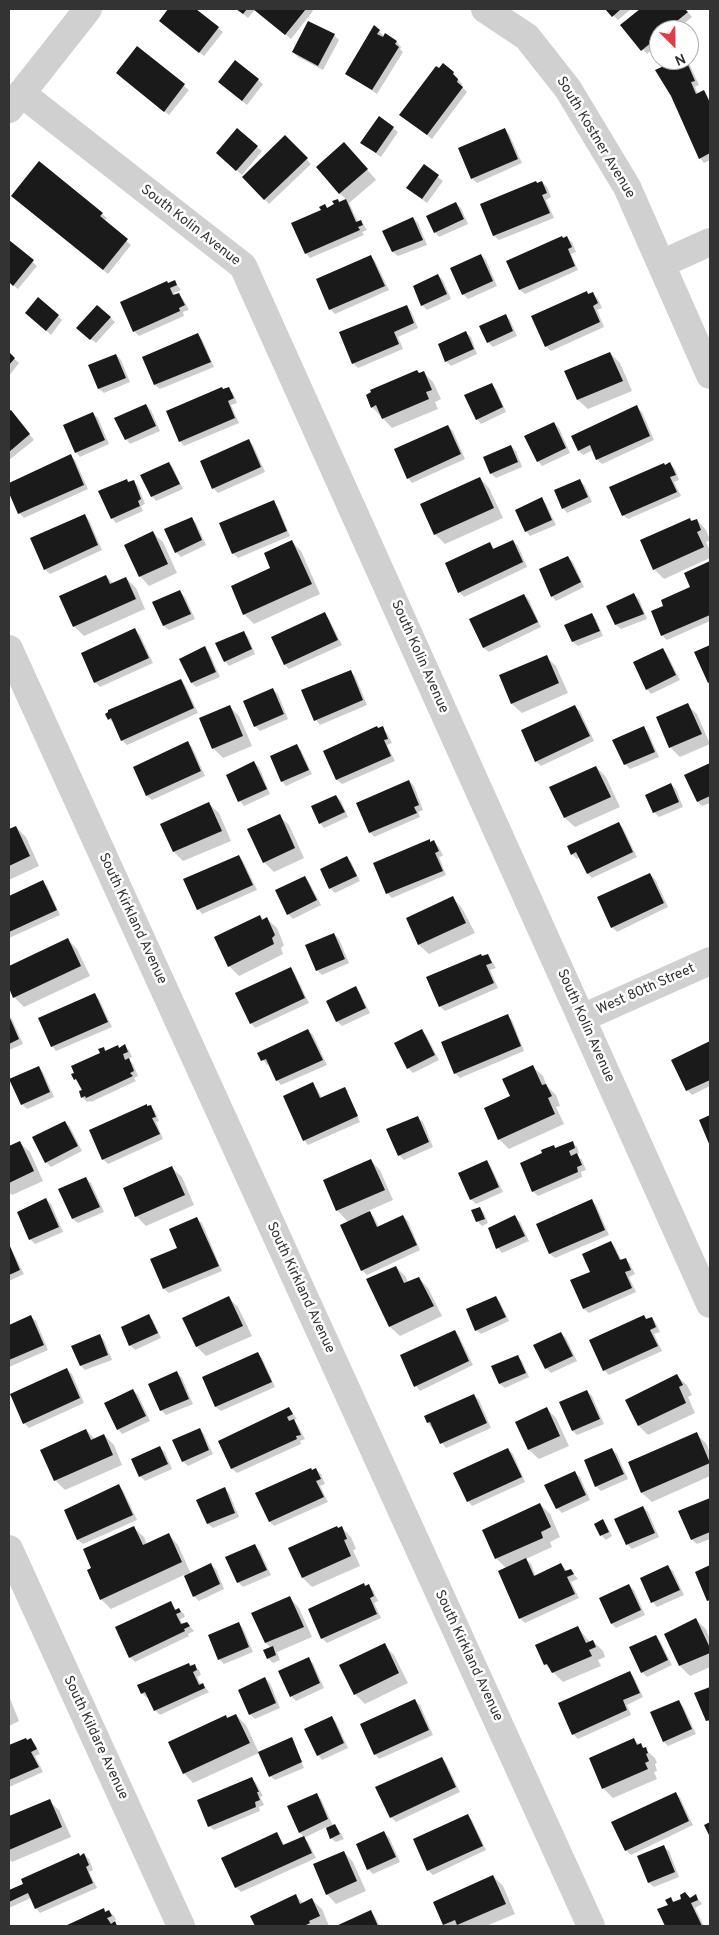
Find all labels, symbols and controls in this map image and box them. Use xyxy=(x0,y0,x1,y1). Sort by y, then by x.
north arrow xyxy=(649,20,699,70)
text: N xyxy=(672,49,688,68)
street label: South Kostner Avenue xyxy=(552,74,638,202)
street label: South Kolin Avenue xyxy=(137,182,243,270)
street label: South Kolin Avenue xyxy=(387,598,451,716)
street label: South Kirkland Avenue xyxy=(94,851,170,987)
street label: West 80th Street xyxy=(594,961,698,1019)
street label: South Kolin Avenue xyxy=(553,967,617,1085)
street label: South Kirkland Avenue xyxy=(262,1220,338,1356)
street label: South Kirkland Avenue xyxy=(430,1588,506,1724)
street label: South Kildare Avenue xyxy=(59,1673,131,1803)

